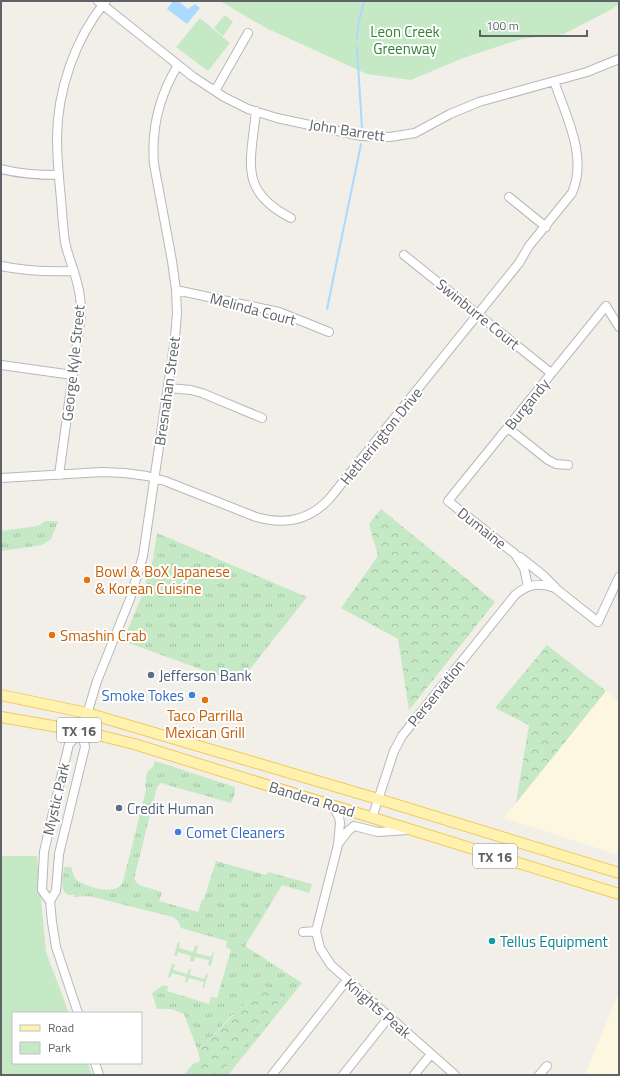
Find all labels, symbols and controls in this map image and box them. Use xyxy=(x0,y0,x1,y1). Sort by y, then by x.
scale bar xyxy=(480,12,587,38)
text: 100 m xyxy=(486,16,519,35)
park label: Leon Creek Greenway xyxy=(370,20,440,60)
street label: John Barrett xyxy=(307,113,387,147)
street label: Swinburre Court xyxy=(431,273,525,356)
street label: Melinda Court xyxy=(208,287,299,332)
street label: George Kyle Street xyxy=(55,303,91,422)
street label: Bresnahan Street xyxy=(148,334,186,447)
street label: Burgandy xyxy=(499,373,555,435)
street label: Hetherington Drive xyxy=(334,382,428,490)
street label: Dumaine xyxy=(453,502,511,554)
place label: Bowl & BoX Japanese & Korean Cuisine xyxy=(95,560,230,600)
marker: Bowl & BoX Japanese & Korean Cuisine xyxy=(82,575,92,585)
place label: Smashin Crab xyxy=(60,624,147,647)
marker: Smashin Crab xyxy=(47,630,57,640)
street label: Perservation xyxy=(402,654,470,732)
place label: Jefferson Bank xyxy=(159,664,252,687)
marker: Jefferson Bank xyxy=(146,670,156,680)
place label: Smoke Tokes xyxy=(102,684,184,707)
marker: Smoke Tokes xyxy=(187,690,197,700)
marker: Taco Parrilla Mexican Grill xyxy=(200,695,210,705)
place label: Taco Parrilla Mexican Grill xyxy=(165,704,245,744)
road number: TX 16 xyxy=(57,718,101,742)
street label: Mystic Park xyxy=(36,760,76,838)
street label: Bandera Road xyxy=(266,775,358,823)
place label: Credit Human xyxy=(127,797,214,820)
marker: Credit Human xyxy=(114,803,124,813)
place label: Comet Cleaners xyxy=(186,821,285,844)
marker: Comet Cleaners xyxy=(173,827,183,837)
road number: TX 16 xyxy=(473,844,517,868)
place label: Tellus Equipment xyxy=(500,930,609,953)
marker: Tellus Equipment xyxy=(487,936,497,946)
street label: Knights Peak xyxy=(339,972,417,1044)
legend xyxy=(12,1012,142,1064)
text: Road xyxy=(48,1018,74,1037)
text: Park xyxy=(48,1038,71,1057)

